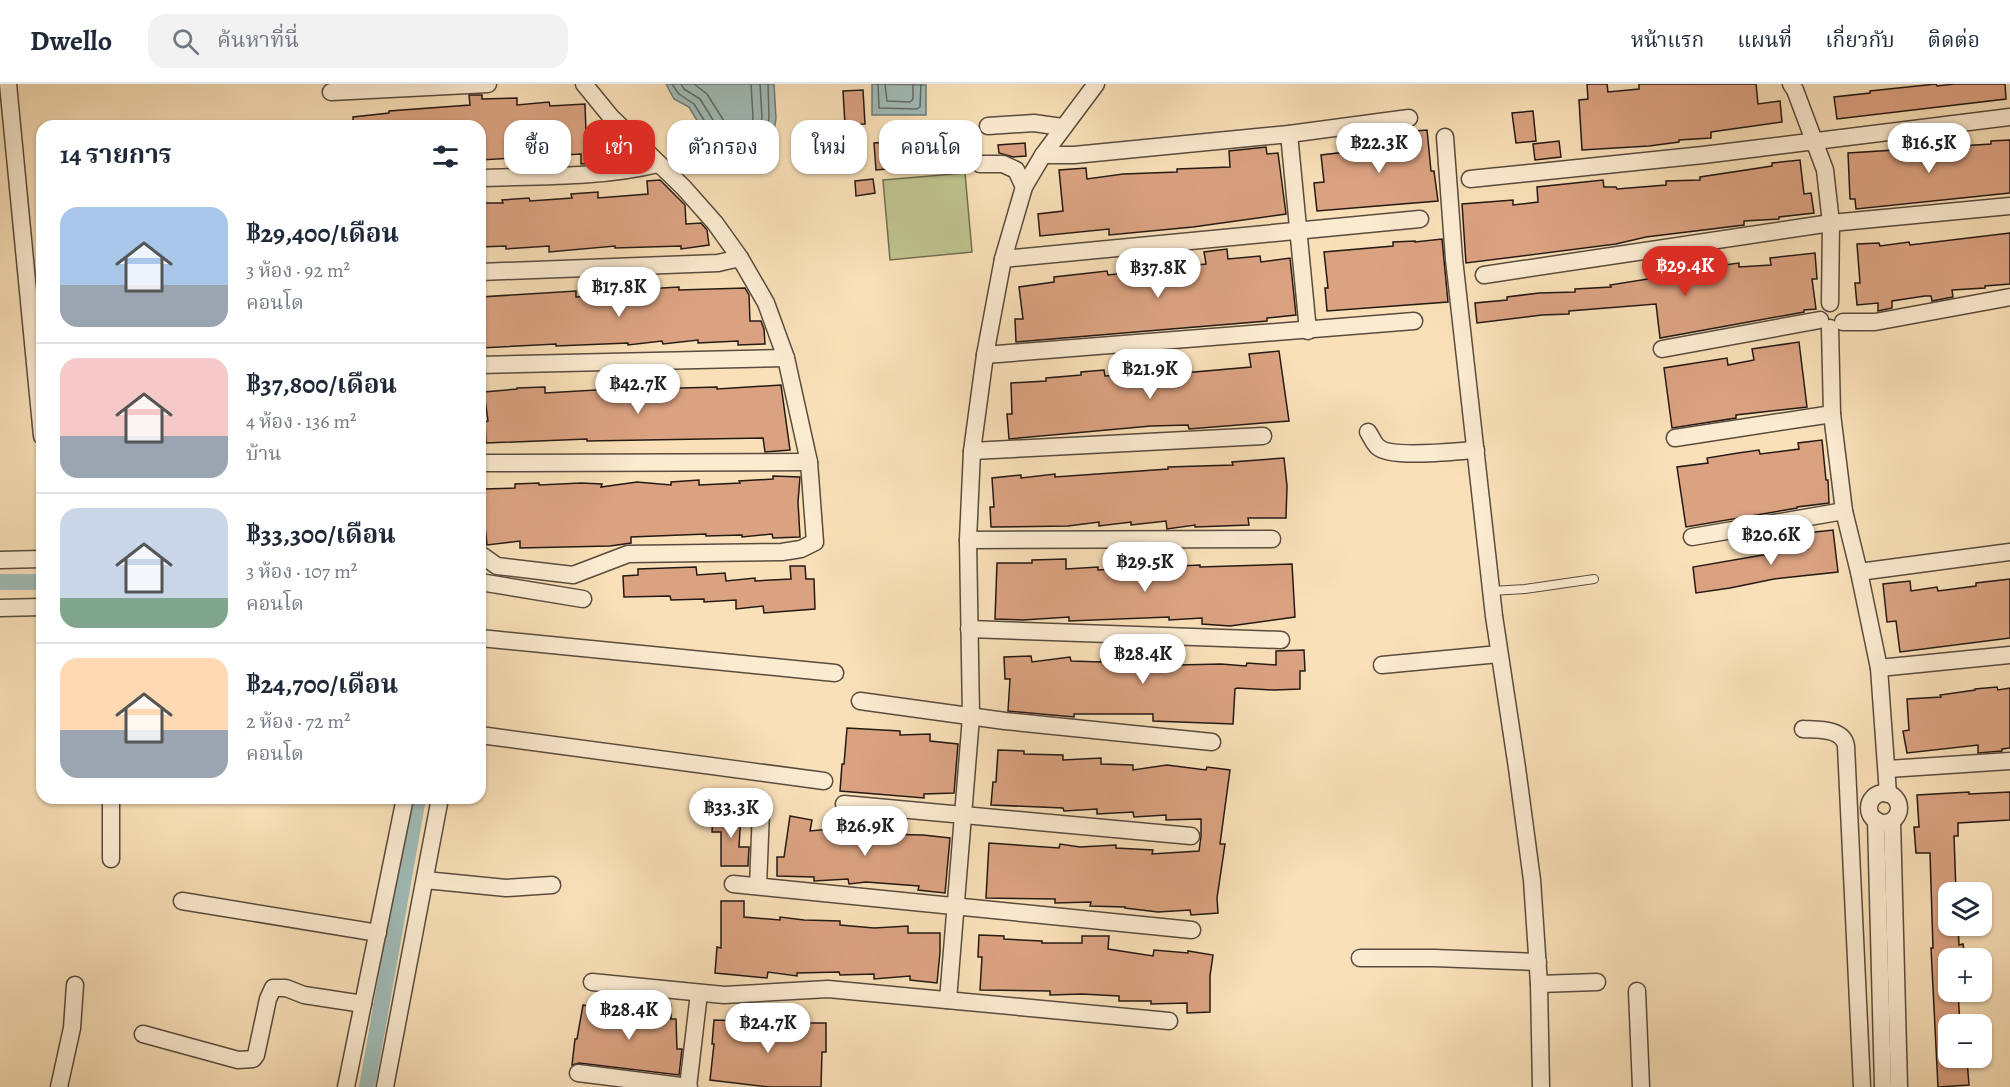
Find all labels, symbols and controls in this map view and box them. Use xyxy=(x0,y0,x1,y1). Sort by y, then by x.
search box xyxy=(148,14,568,68)
text: Dwello xyxy=(30,22,112,60)
icon: search xyxy=(169,25,202,58)
text: ค้นหาที่นี่ xyxy=(217,25,299,55)
text: หน้าแรก xyxy=(1631,26,1704,54)
text: แผนที่ xyxy=(1737,26,1792,54)
text: เกี่ยวกับ xyxy=(1825,26,1895,54)
text: ติดต่อ xyxy=(1928,26,1980,54)
chip: ซื้อ xyxy=(504,120,571,174)
chip: เช่า xyxy=(583,120,655,174)
chip: ตัวกรอง xyxy=(667,120,779,174)
chip: ใหม่ xyxy=(791,120,867,174)
chip: คอนโด xyxy=(879,120,982,174)
pin: ฿22.3K xyxy=(1330,123,1428,174)
pin: ฿16.5K xyxy=(1880,123,1978,174)
text: ฿22.3K xyxy=(1350,129,1408,156)
text: ฿16.5K xyxy=(1902,129,1956,156)
text: 14 รายการ xyxy=(60,137,172,172)
icon: filters xyxy=(429,140,462,173)
text: ฿29,400/เดือน xyxy=(246,216,399,251)
icon: home xyxy=(108,231,180,303)
pin: ฿29.4K xyxy=(1636,246,1734,297)
pin: ฿37.8K xyxy=(1109,248,1207,299)
text: ฿29.4K xyxy=(1656,252,1714,279)
text: ฿37.8K xyxy=(1130,254,1186,281)
text: 3 ห้อง · 92 m² xyxy=(246,257,350,284)
pin: ฿17.8K xyxy=(570,267,668,318)
text: ฿17.8K xyxy=(591,273,647,300)
text: คอนโด xyxy=(246,289,304,316)
pin: ฿21.9K xyxy=(1101,349,1199,400)
text: ฿21.9K xyxy=(1122,355,1178,382)
pin: ฿42.7K xyxy=(589,364,687,415)
text: ฿37,800/เดือน xyxy=(246,367,397,402)
text: ฿42.7K xyxy=(609,370,667,397)
icon: home xyxy=(108,382,180,454)
text: 4 ห้อง · 136 m² xyxy=(246,408,357,435)
text: บ้าน xyxy=(246,440,282,467)
pin: ฿20.6K xyxy=(1722,515,1820,566)
text: ฿33,300/เดือน xyxy=(246,517,396,552)
text: ฿20.6K xyxy=(1742,521,1800,548)
icon: home xyxy=(108,532,180,604)
pin: ฿29.5K xyxy=(1096,542,1194,593)
text: ฿29.5K xyxy=(1116,548,1174,575)
text: 3 ห้อง · 107 m² xyxy=(246,558,357,585)
text: คอนโด xyxy=(246,590,304,617)
pin: ฿28.4K xyxy=(1094,634,1192,685)
text: ฿28.4K xyxy=(1114,640,1172,667)
text: ฿24,700/เดือน xyxy=(246,667,398,702)
icon: home xyxy=(108,682,180,754)
text: 2 ห้อง · 72 m² xyxy=(246,708,351,735)
text: คอนโด xyxy=(246,740,304,767)
pin: ฿33.3K xyxy=(682,788,780,839)
text: ฿33.3K xyxy=(703,794,759,821)
pin: ฿26.9K xyxy=(816,806,914,857)
text: ฿26.9K xyxy=(836,812,894,839)
map controls xyxy=(1938,882,1992,1068)
button: layers xyxy=(1938,882,1992,936)
button: + xyxy=(1938,948,1992,1002)
pin: ฿28.4K xyxy=(580,990,678,1041)
text: ฿28.4K xyxy=(600,996,658,1023)
pin: ฿24.7K xyxy=(719,1003,817,1054)
text: ฿24.7K xyxy=(739,1009,797,1036)
button: − xyxy=(1938,1014,1992,1068)

